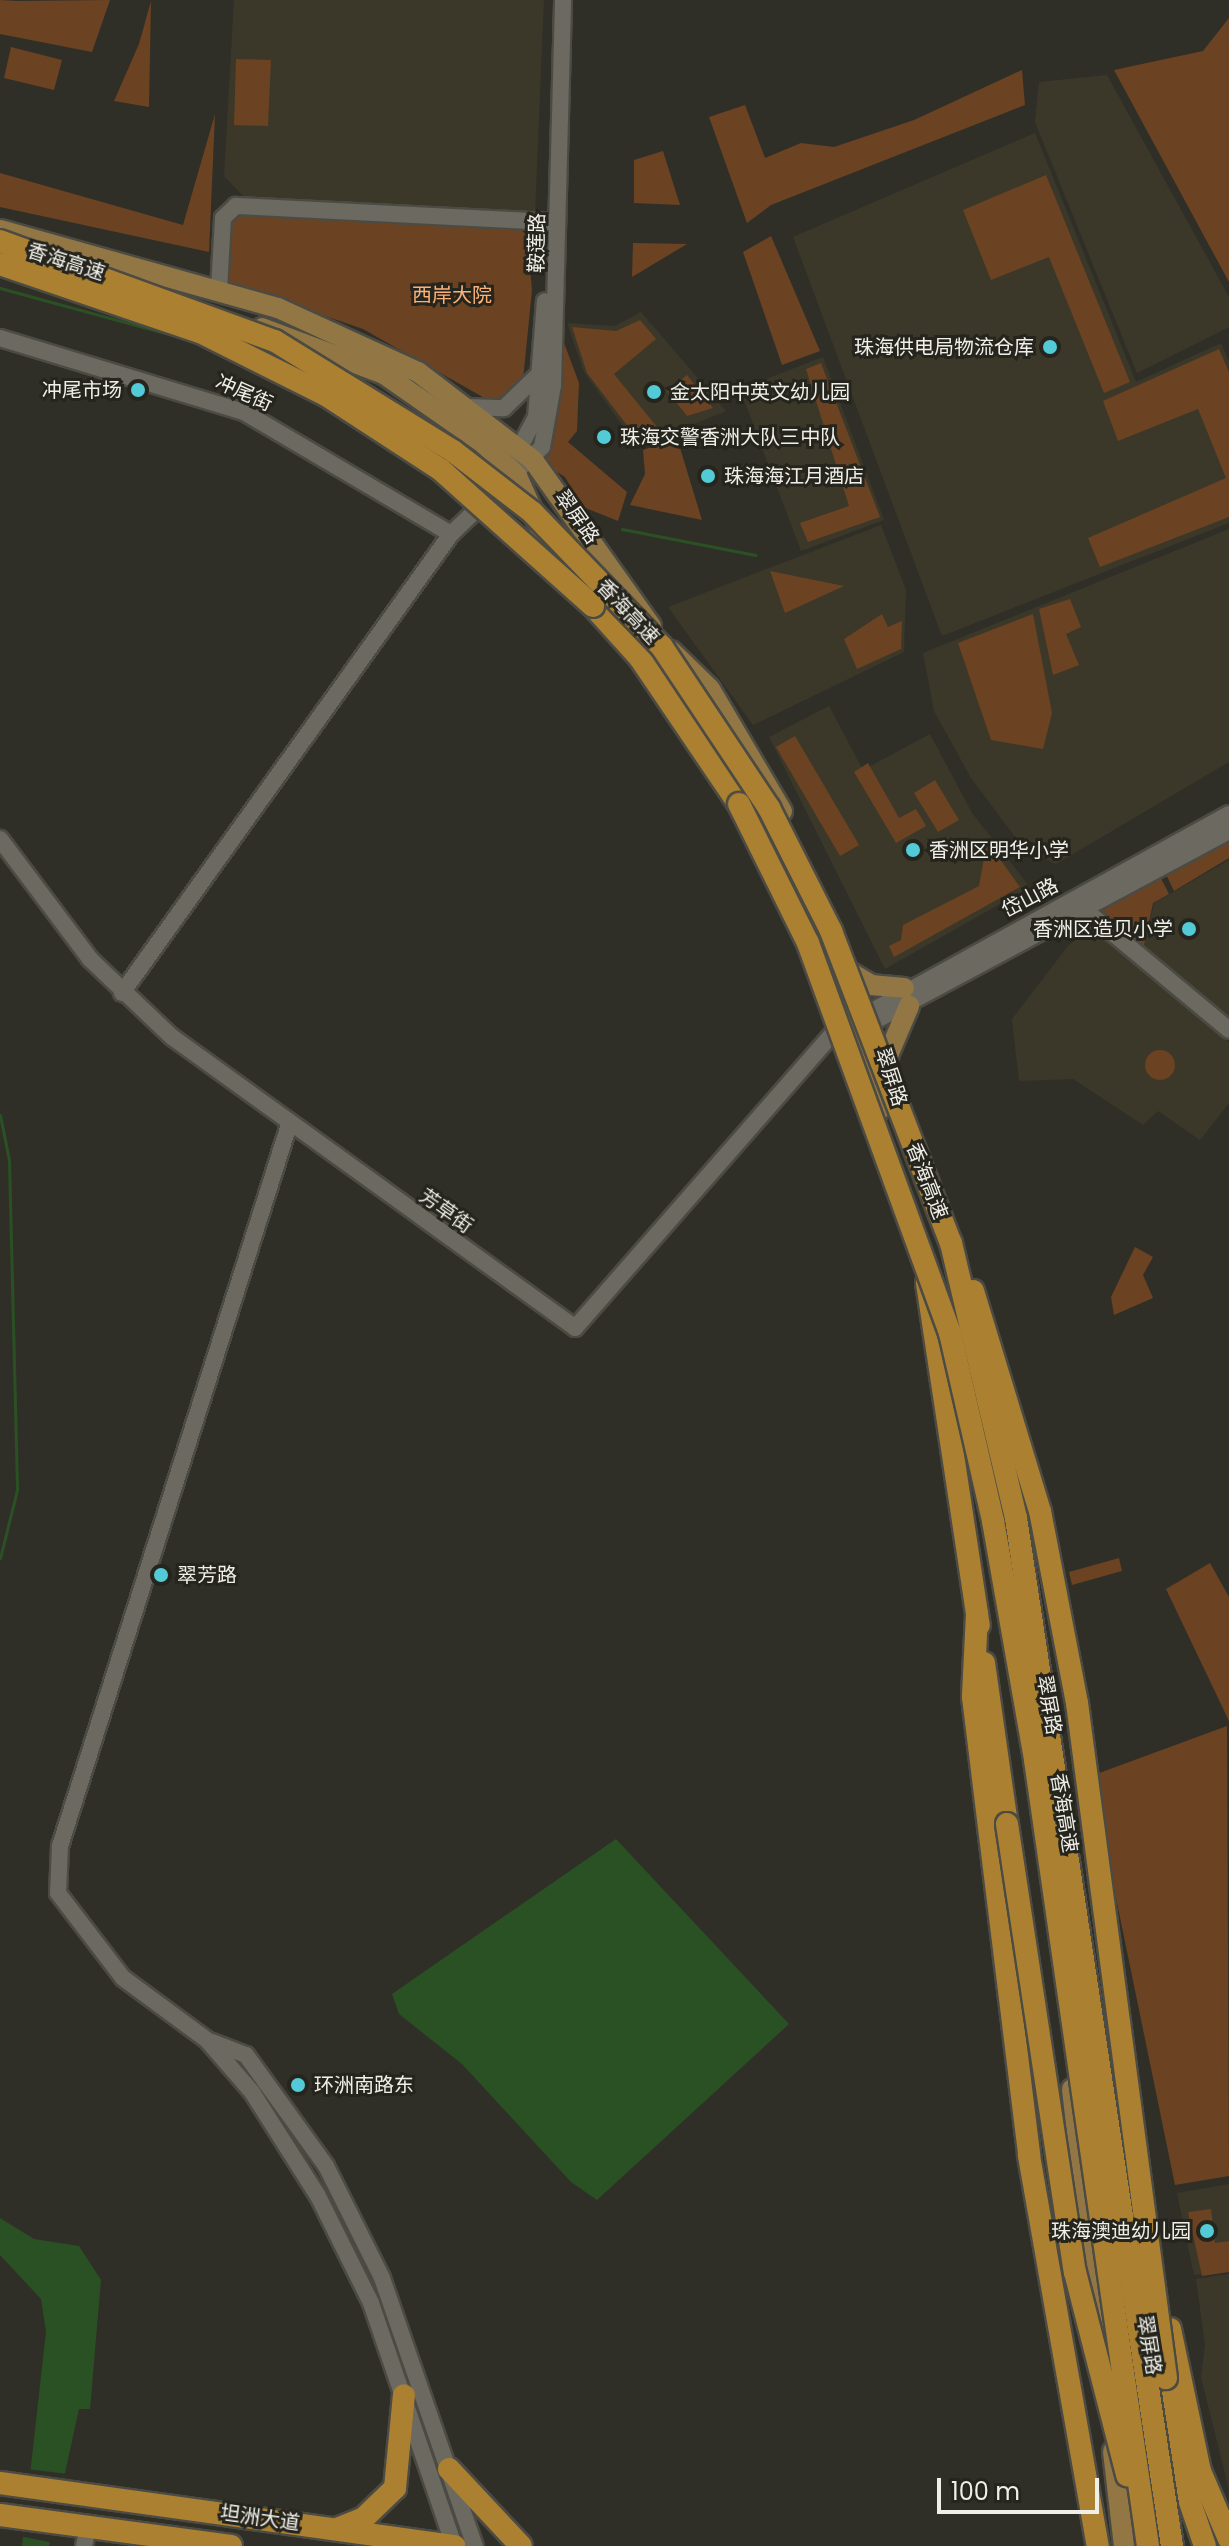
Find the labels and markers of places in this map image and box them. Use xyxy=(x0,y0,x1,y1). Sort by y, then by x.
place label: 珠海供电局物流仓库 xyxy=(854,335,1034,359)
marker: 珠海供电局物流仓库 xyxy=(1041,338,1059,356)
place label: 冲尾市场 xyxy=(42,378,122,402)
place label: 金太阳中英文幼儿园 xyxy=(670,380,850,404)
marker: 冲尾市场 xyxy=(129,381,147,399)
marker: 金太阳中英文幼儿园 xyxy=(645,383,663,401)
place label: 珠海交警香洲大队三中队 xyxy=(620,425,840,449)
marker: 珠海交警香洲大队三中队 xyxy=(595,428,613,446)
place label: 珠海海江月酒店 xyxy=(724,464,864,488)
marker: 珠海海江月酒店 xyxy=(699,467,717,485)
place label: 香洲区明华小学 xyxy=(929,838,1069,862)
marker: 香洲区明华小学 xyxy=(904,841,922,859)
place label: 香洲区造贝小学 xyxy=(1033,917,1173,941)
marker: 香洲区造贝小学 xyxy=(1180,920,1198,938)
place label: 翠芳路 xyxy=(177,1563,237,1587)
marker: 翠芳路 xyxy=(152,1566,170,1584)
place label: 环洲南路东 xyxy=(314,2073,414,2097)
marker: 环洲南路东 xyxy=(289,2076,307,2094)
place label: 珠海澳迪幼儿园 xyxy=(1051,2219,1191,2243)
marker: 珠海澳迪幼儿园 xyxy=(1198,2222,1216,2240)

